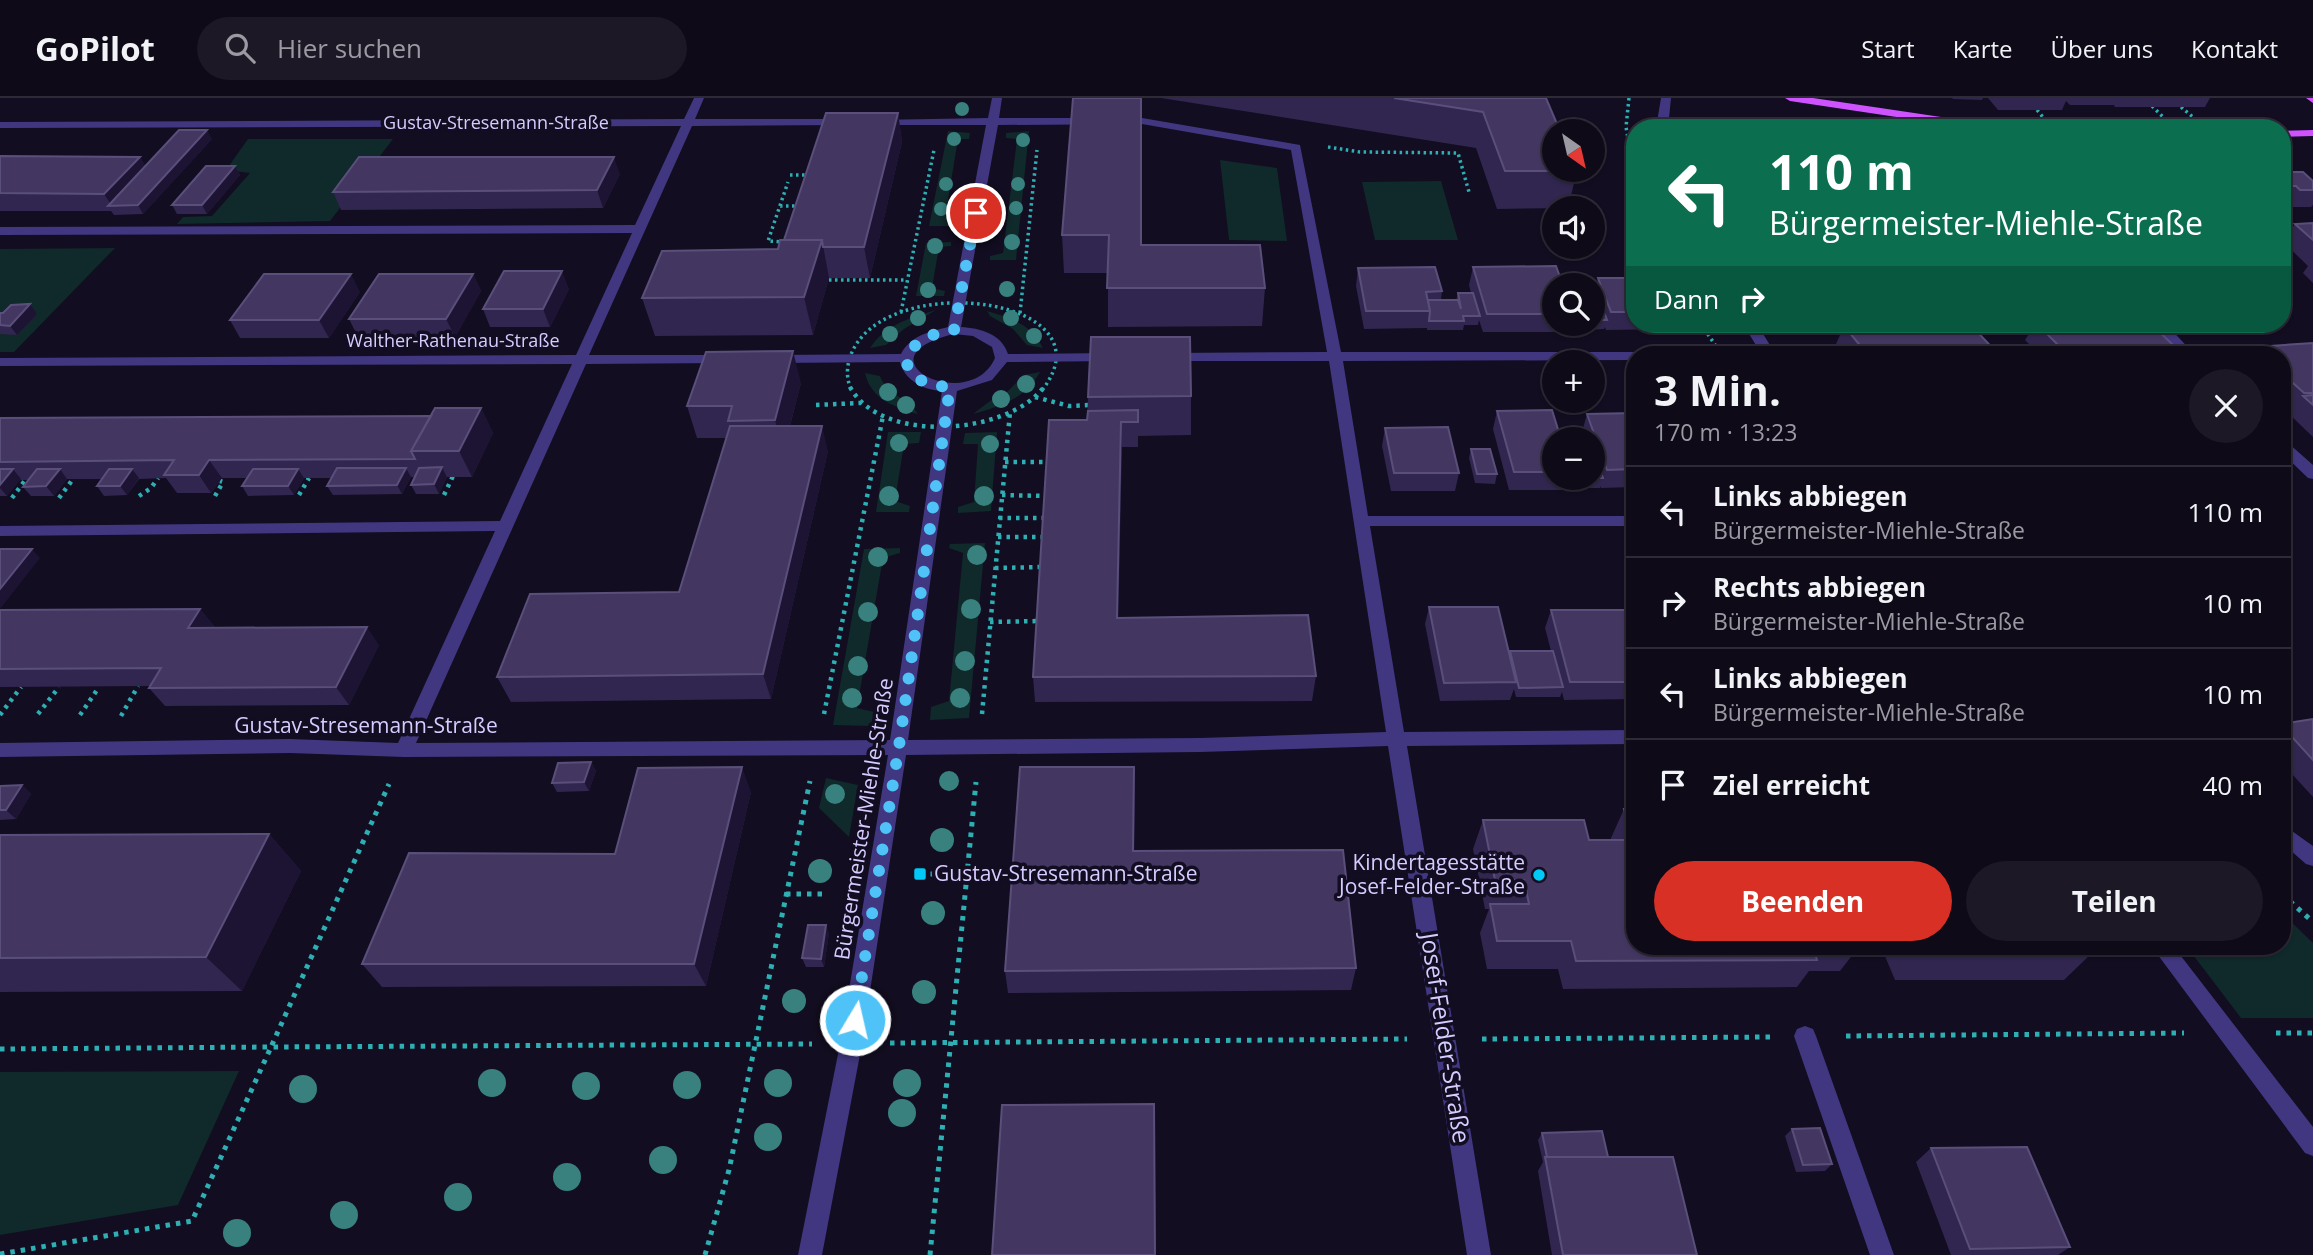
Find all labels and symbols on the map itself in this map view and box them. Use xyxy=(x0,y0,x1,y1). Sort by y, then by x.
street label: Gustav-Stresemann-Straße xyxy=(383,110,609,134)
north arrow xyxy=(1542,119,1605,182)
pin xyxy=(946,183,1006,243)
street label: Walther-Rathenau-Straße xyxy=(346,328,560,352)
street label: Bürgermeister-Miehle-Straße xyxy=(827,676,899,962)
street label: Gustav-Stresemann-Straße xyxy=(234,711,498,739)
place label: Kindertagesstätte Josef-Felder-Straße xyxy=(1337,848,1525,900)
place label: Gustav-Stresemann-Straße xyxy=(934,859,1197,887)
marker: Gustav-Stresemann-Straße xyxy=(912,866,928,882)
marker: Kindertagesstätte Josef-Felder-Straße xyxy=(1531,867,1547,883)
street label: Josef-Felder-Straße xyxy=(1413,928,1479,1145)
position arrow xyxy=(818,983,892,1057)

